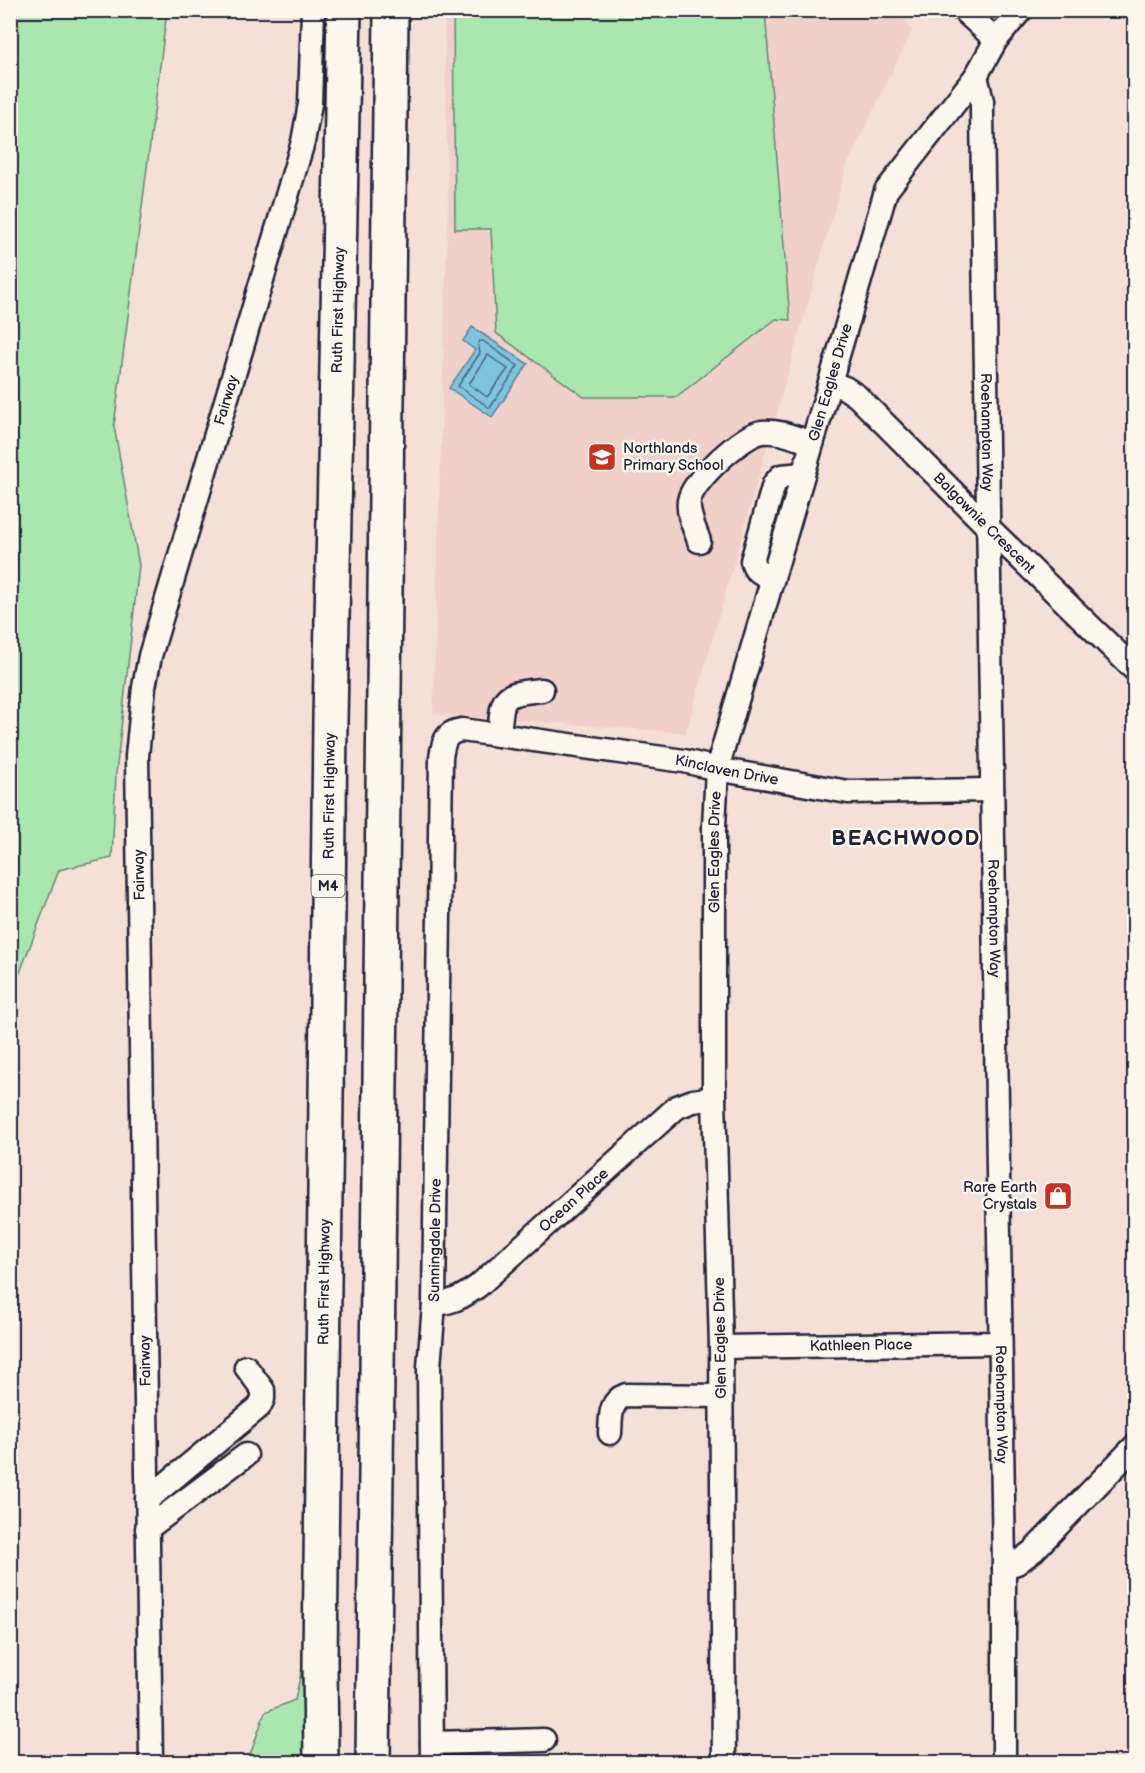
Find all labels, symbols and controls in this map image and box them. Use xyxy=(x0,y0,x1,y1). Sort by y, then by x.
street label: Ruth First Highway xyxy=(328,246,349,374)
street label: Glen Eagles Drive xyxy=(804,321,857,444)
street label: Fairway xyxy=(210,373,243,428)
street label: Roehampton Way xyxy=(976,373,997,492)
place label: Northlands Primary School xyxy=(623,439,724,475)
school or university icon: Northlands Primary School xyxy=(586,441,618,473)
street label: Balgownie Crescent xyxy=(929,469,1039,578)
street label: Ruth First Highway xyxy=(320,732,340,859)
street label: Kinclaven Drive xyxy=(674,751,780,790)
street label: Glen Eagles Drive xyxy=(705,791,726,913)
district label: BEACHWOOD xyxy=(831,826,981,851)
street label: Fairway xyxy=(130,849,149,901)
street label: Roehampton Way xyxy=(983,859,1004,978)
road number: M4 xyxy=(312,875,344,897)
street label: Ocean Place xyxy=(535,1164,613,1237)
street label: Sunningdale Drive xyxy=(425,1178,446,1302)
place label: Rare Earth Crystals xyxy=(963,1178,1038,1214)
shop icon: Rare Earth Crystals xyxy=(1042,1180,1074,1212)
street label: Ruth First Highway xyxy=(314,1218,335,1345)
street label: Glen Eagles Drive xyxy=(710,1277,731,1399)
street label: Fairway xyxy=(136,1335,155,1387)
street label: Kathleen Place xyxy=(810,1335,913,1356)
street label: Roehampton Way xyxy=(991,1345,1011,1464)

